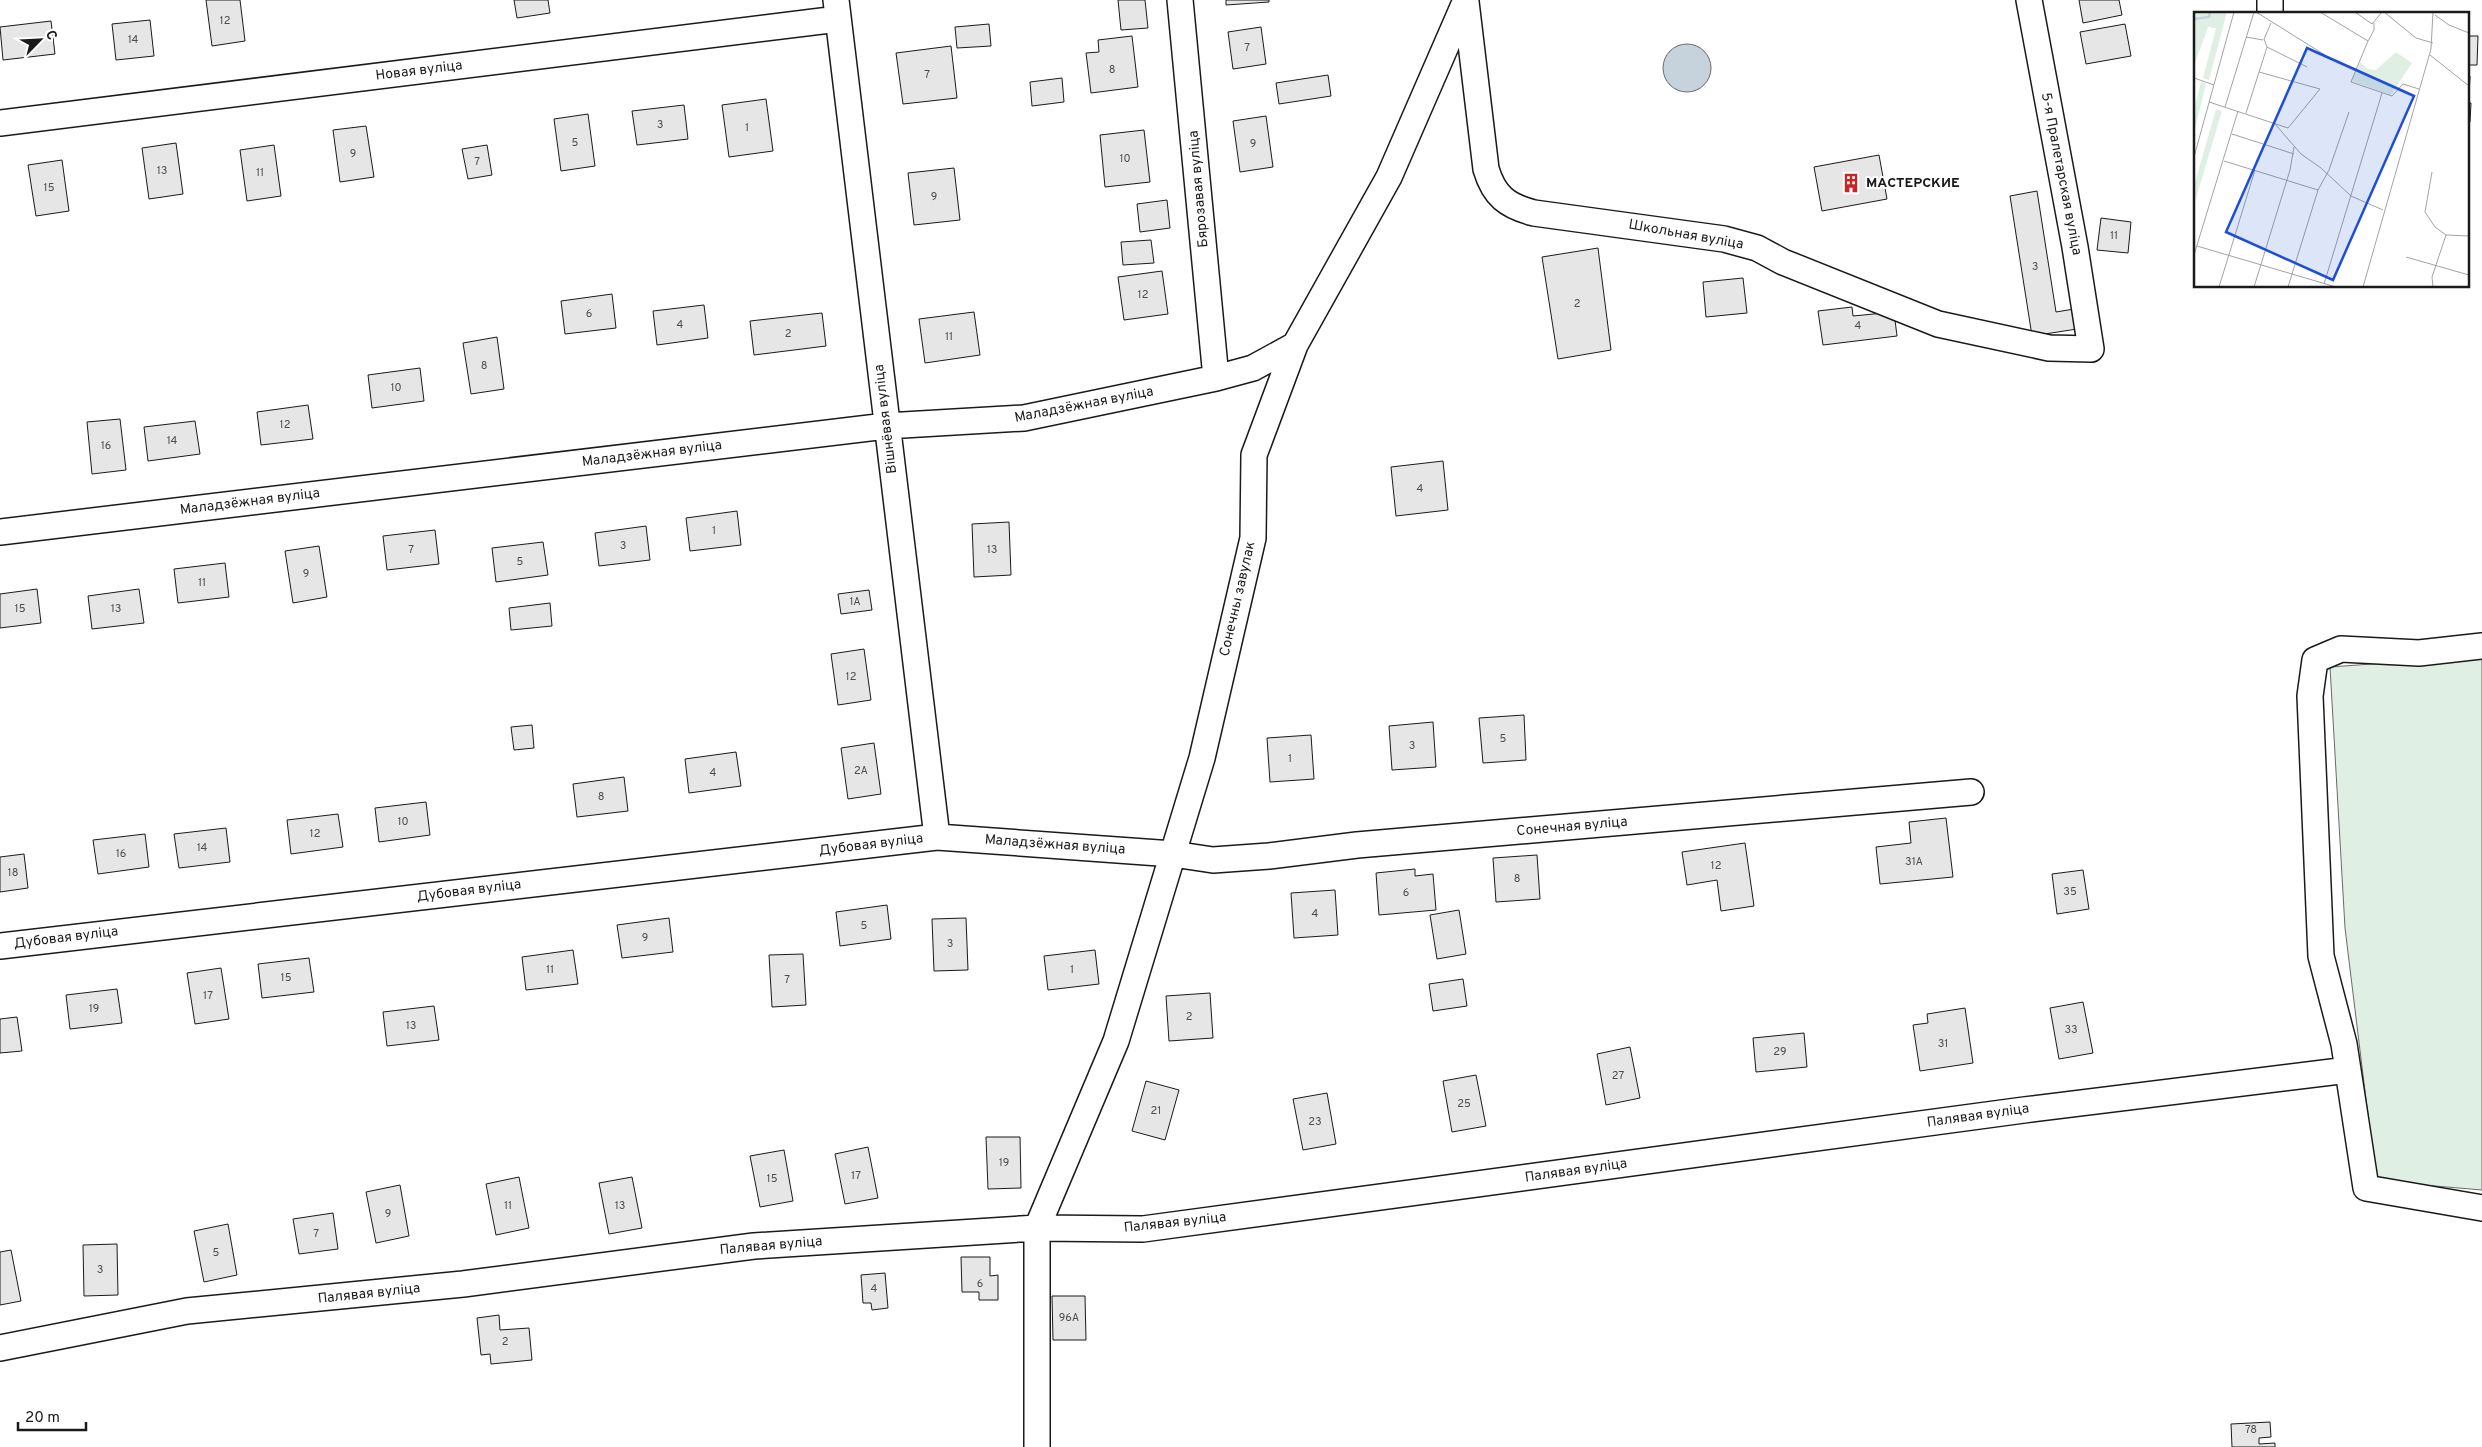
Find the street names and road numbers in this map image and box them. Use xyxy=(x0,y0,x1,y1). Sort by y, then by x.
street label: Новая вуліца xyxy=(375,57,463,85)
street label: 5-я Пралетарская вуліца xyxy=(2037,91,2085,257)
street label: Бярозавая вуліца xyxy=(1185,130,1213,248)
street label: Школьная вуліца xyxy=(1627,217,1745,253)
street label: Вішнёвая вуліца xyxy=(871,363,901,475)
street label: Маладзёжная вуліца xyxy=(1013,383,1155,427)
street label: Маладзёжная вуліца xyxy=(581,437,723,471)
street label: Маладзёжная вуліца xyxy=(179,485,321,519)
street label: Сонечны завулак xyxy=(1216,540,1260,658)
street label: Сонечная вуліца xyxy=(1516,814,1628,840)
street label: Дубовая вуліца xyxy=(818,830,924,860)
street label: Маладзёжная вуліца xyxy=(984,832,1126,858)
street label: Дубовая вуліца xyxy=(416,876,522,906)
street label: Дубовая вуліца xyxy=(13,923,119,953)
street label: Палявая вуліца xyxy=(1926,1100,2030,1132)
street label: Палявая вуліца xyxy=(1524,1155,1628,1187)
street label: Палявая вуліца xyxy=(1123,1209,1227,1237)
street label: Палявая вуліца xyxy=(719,1233,823,1259)
street label: Палявая вуліца xyxy=(317,1280,421,1308)

